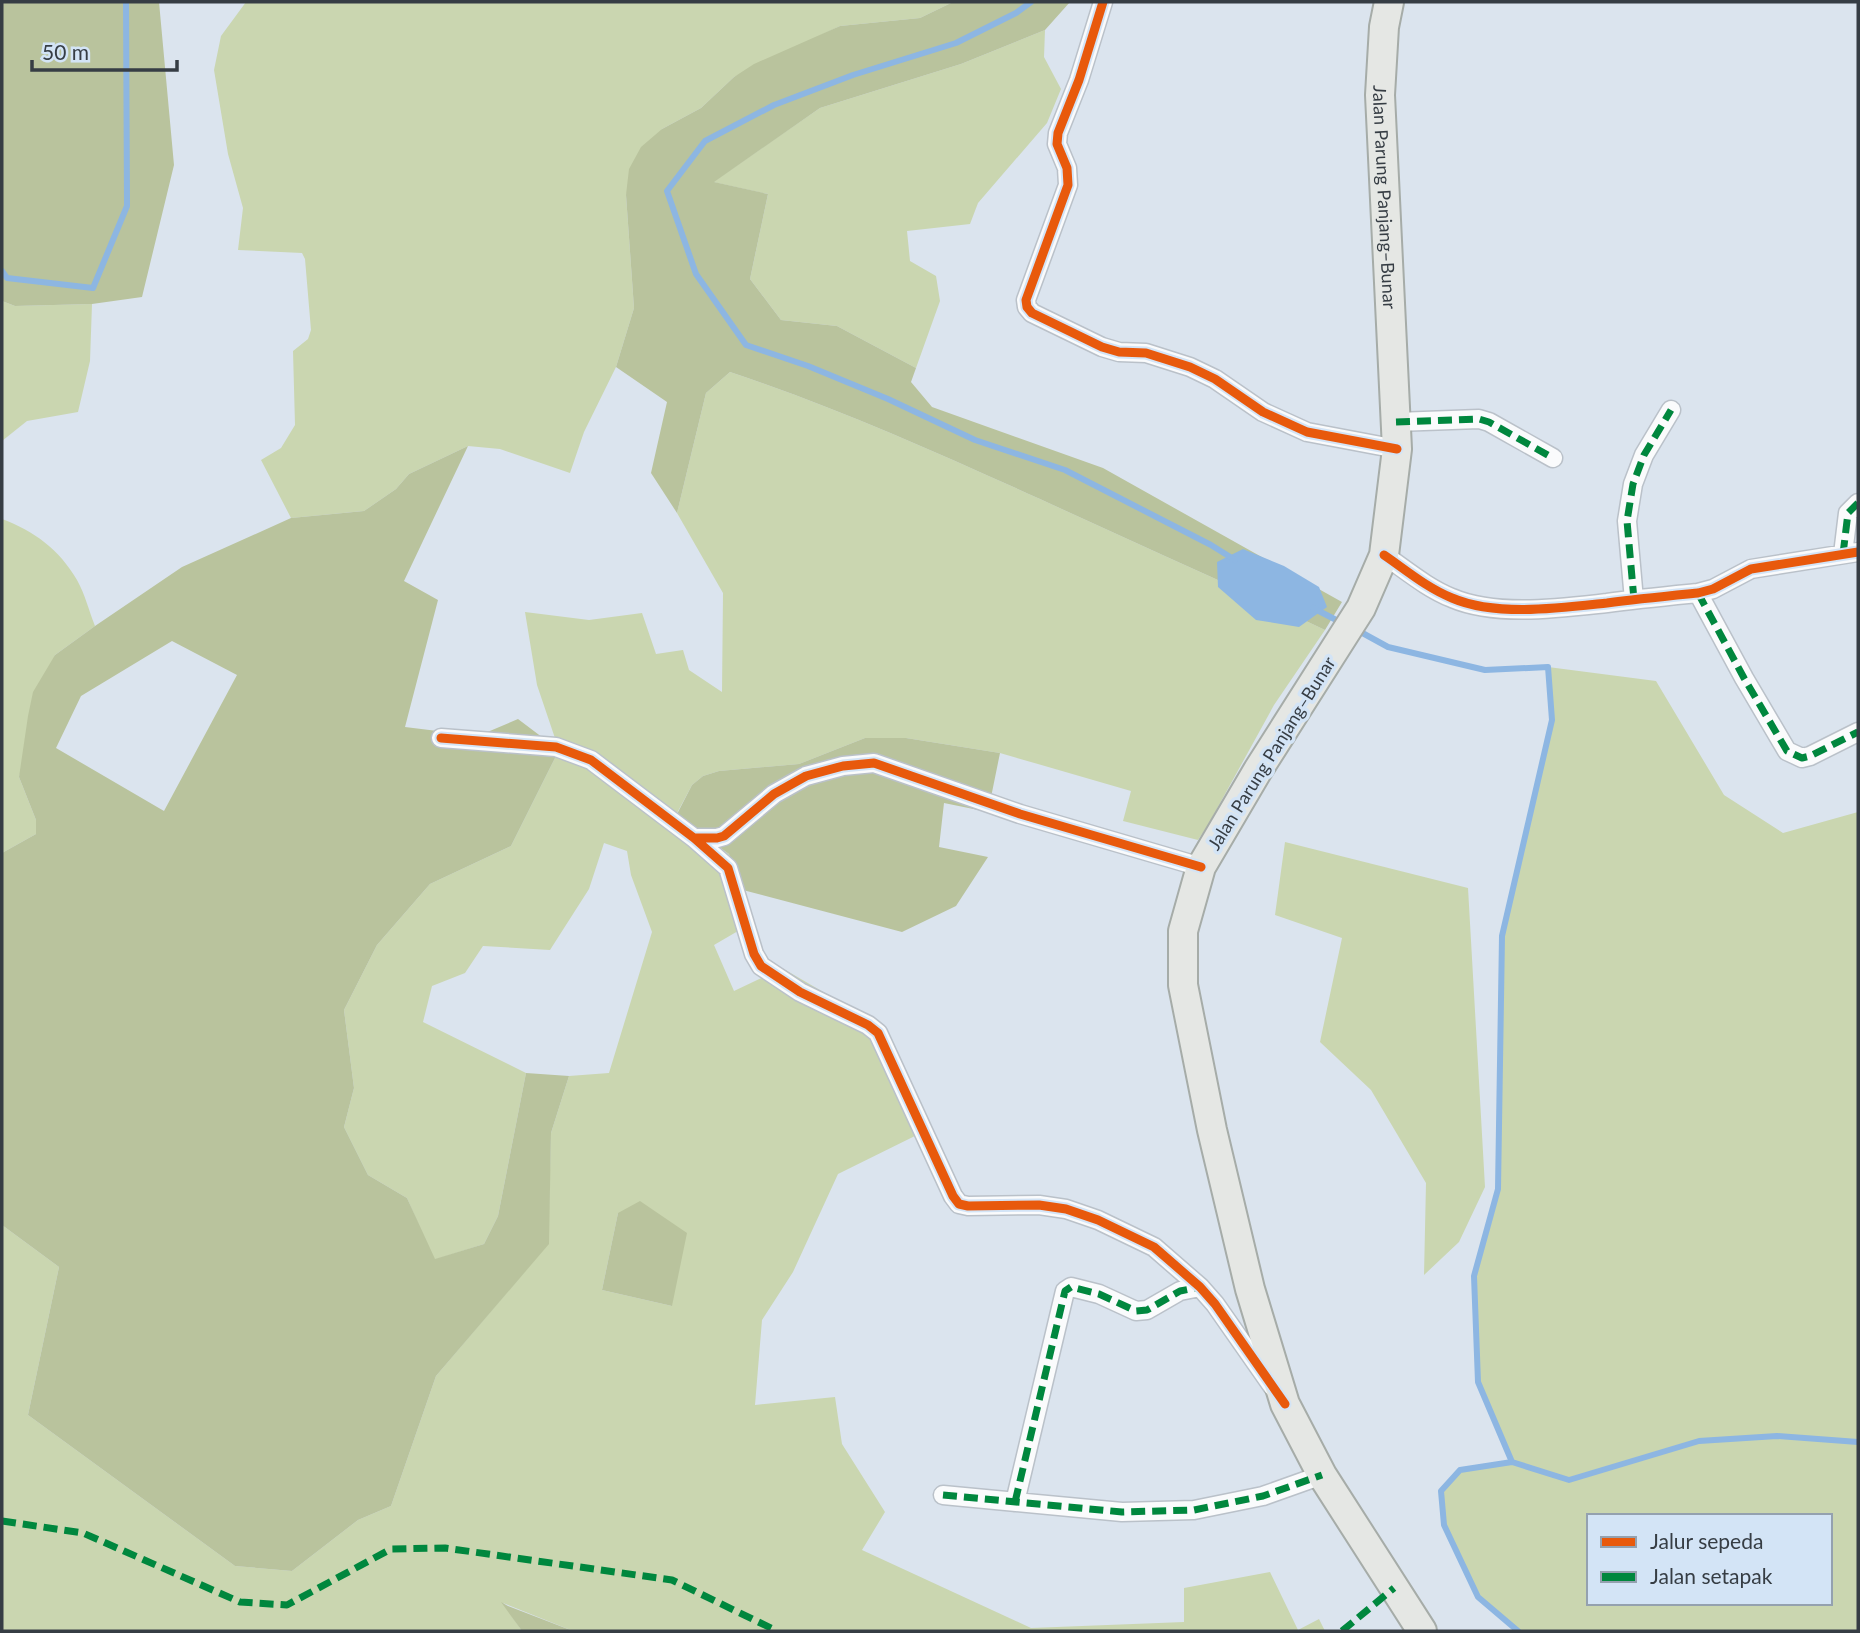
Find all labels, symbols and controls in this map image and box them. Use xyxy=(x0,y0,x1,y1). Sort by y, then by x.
scale bar xyxy=(32,28,177,72)
text: 50 m xyxy=(42,39,89,64)
street label: Jalan Parung Panjang–Bunar xyxy=(1369,85,1401,310)
street label: Jalan Parung Panjang–Bunar xyxy=(1202,652,1340,854)
legend xyxy=(1587,1514,1832,1605)
text: Jalur sepeda xyxy=(1650,1528,1763,1553)
text: Jalan setapak xyxy=(1650,1563,1773,1588)

